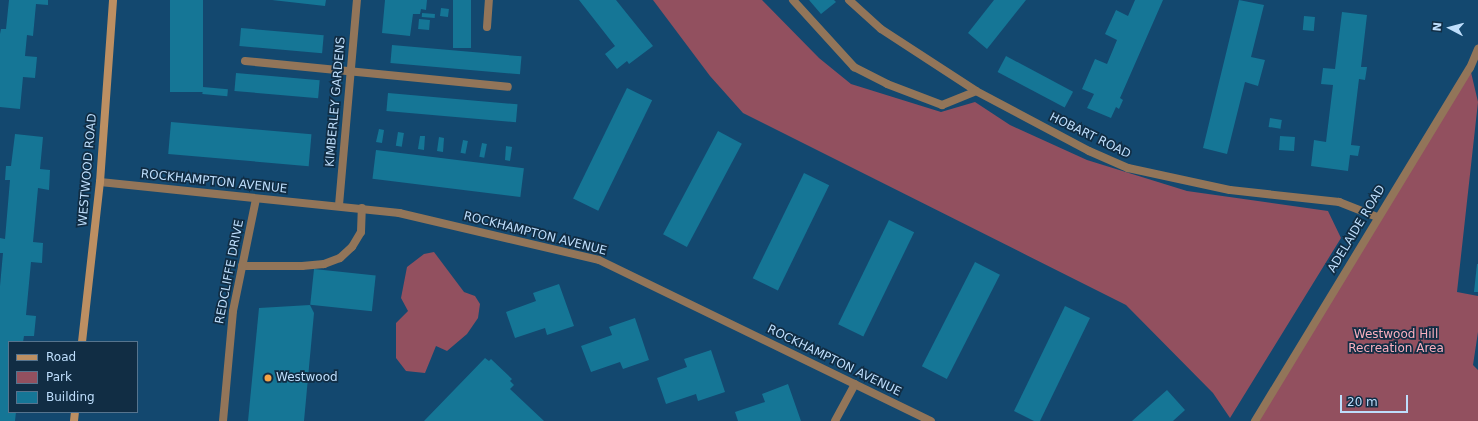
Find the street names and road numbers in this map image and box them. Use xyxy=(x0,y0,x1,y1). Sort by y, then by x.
street label: KIMBERLEY GARDENS xyxy=(323,36,349,168)
street label: HOBART ROAD xyxy=(1047,110,1133,162)
street label: WESTWOOD ROAD xyxy=(76,113,100,227)
street label: ROCKHAMPTON AVENUE xyxy=(140,167,288,197)
street label: ADELAIDE ROAD xyxy=(1325,183,1389,275)
street label: ROCKHAMPTON AVENUE xyxy=(462,209,608,259)
street label: REDCLIFFE DRIVE xyxy=(213,219,247,325)
street label: ROCKHAMPTON AVENUE xyxy=(765,322,903,400)

